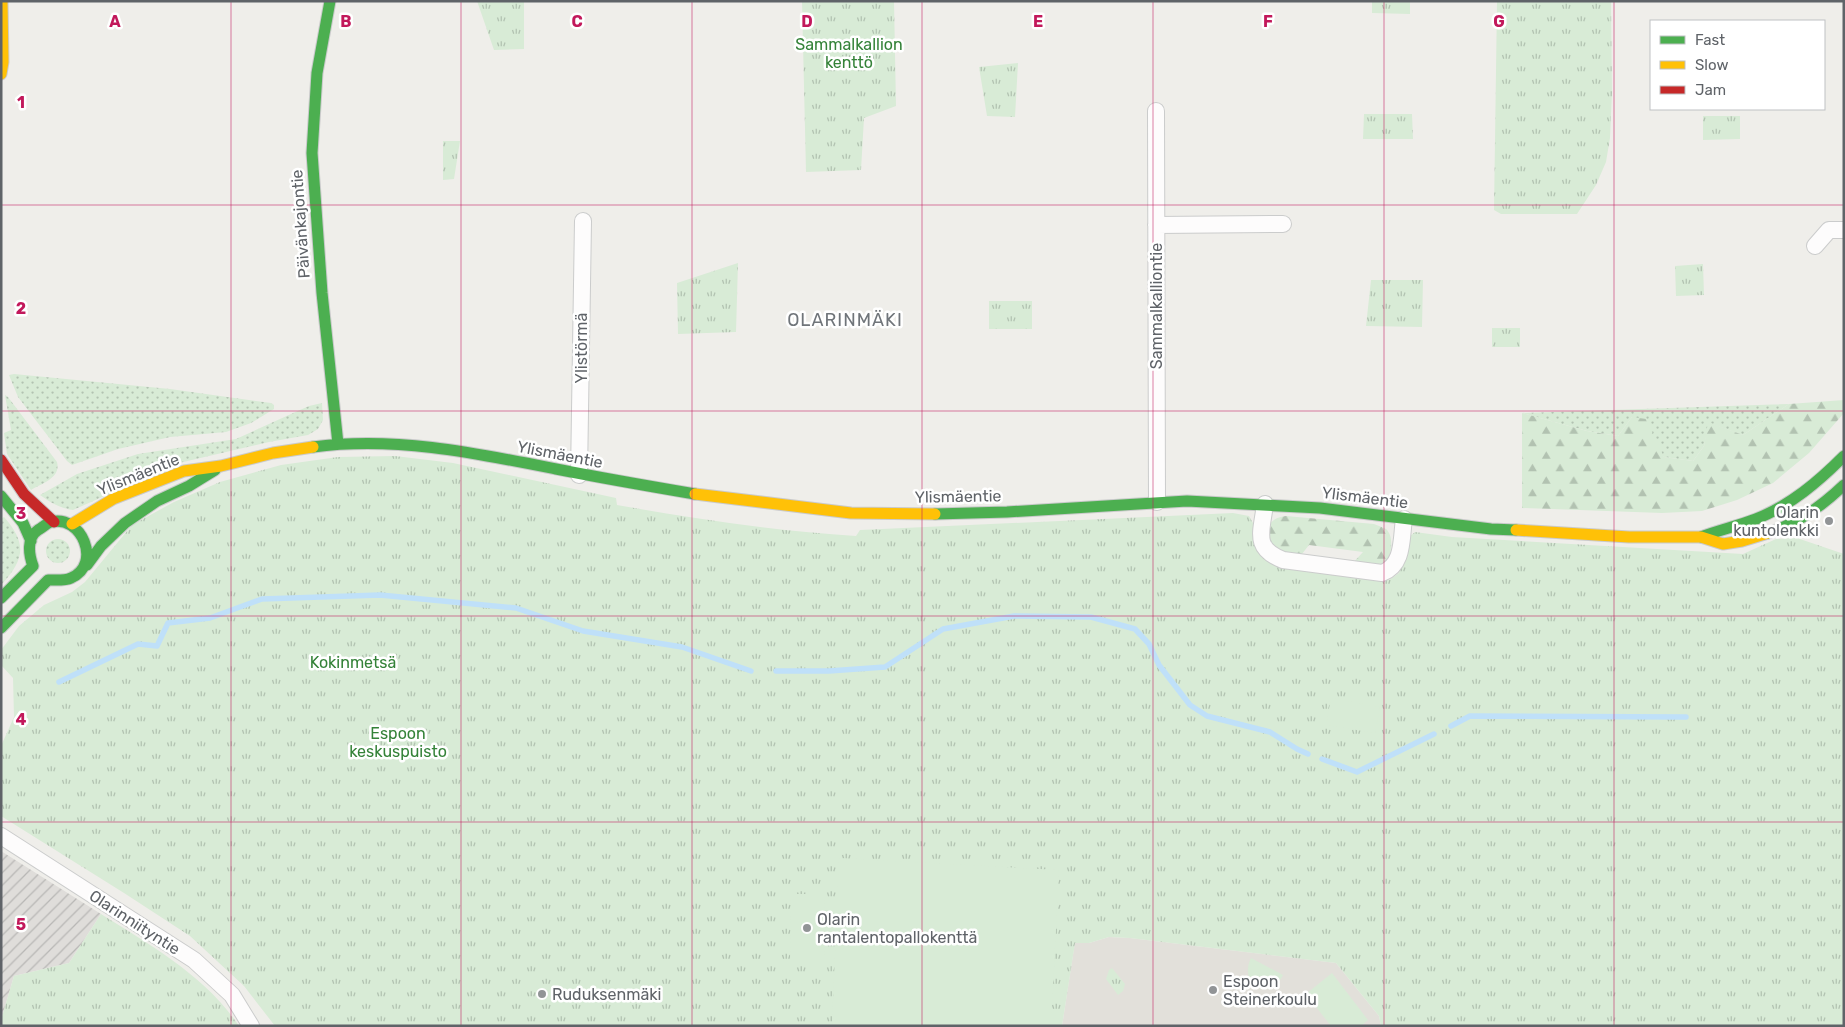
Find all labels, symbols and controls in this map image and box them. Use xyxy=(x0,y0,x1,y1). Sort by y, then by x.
text: A xyxy=(109,12,121,31)
text: B xyxy=(340,12,352,31)
text: C xyxy=(571,12,583,31)
text: D xyxy=(801,12,813,31)
text: E xyxy=(1033,12,1043,31)
text: F xyxy=(1263,12,1273,31)
text: G xyxy=(1493,12,1505,31)
legend xyxy=(1650,20,1825,110)
text: Fast xyxy=(1695,31,1725,49)
park label: Sammalkallion kenttö xyxy=(795,35,903,72)
text: Slow xyxy=(1695,56,1728,74)
text: Jam xyxy=(1695,81,1726,99)
text: 1 xyxy=(17,93,25,112)
street label: Päivänkajontie xyxy=(287,169,314,279)
street label: Sammalkalliontie xyxy=(1147,243,1166,369)
text: 2 xyxy=(16,299,26,318)
district label: OLARINMÄKI xyxy=(787,309,903,331)
street label: Ylistörmä xyxy=(572,313,591,383)
street label: Ylismäentie xyxy=(515,437,604,472)
street label: Ylismäentie xyxy=(94,449,182,500)
street label: Ylismäentie xyxy=(1321,483,1409,512)
street label: Ylismäentie xyxy=(914,486,1002,507)
place label: Olarin kuntolenkki xyxy=(1733,503,1819,540)
text: 3 xyxy=(16,504,26,523)
marker: Olarin kuntolenkki xyxy=(1823,515,1835,527)
park label: Kokinmetsä xyxy=(310,653,396,672)
text: 4 xyxy=(16,710,27,729)
park label: Espoon keskuspuisto xyxy=(349,724,447,761)
street label: Olarinniityntie xyxy=(86,886,184,959)
place label: Olarin rantalentopallokenttä xyxy=(817,910,977,947)
text: 5 xyxy=(16,915,26,934)
marker: Olarin rantalentopallokenttä xyxy=(801,922,813,934)
place label: Espoon Steinerkoulu xyxy=(1223,972,1317,1009)
marker: Espoon Steinerkoulu xyxy=(1207,984,1219,996)
place label: Ruduksenmäki xyxy=(552,985,661,1004)
marker: Ruduksenmäki xyxy=(536,988,548,1000)

